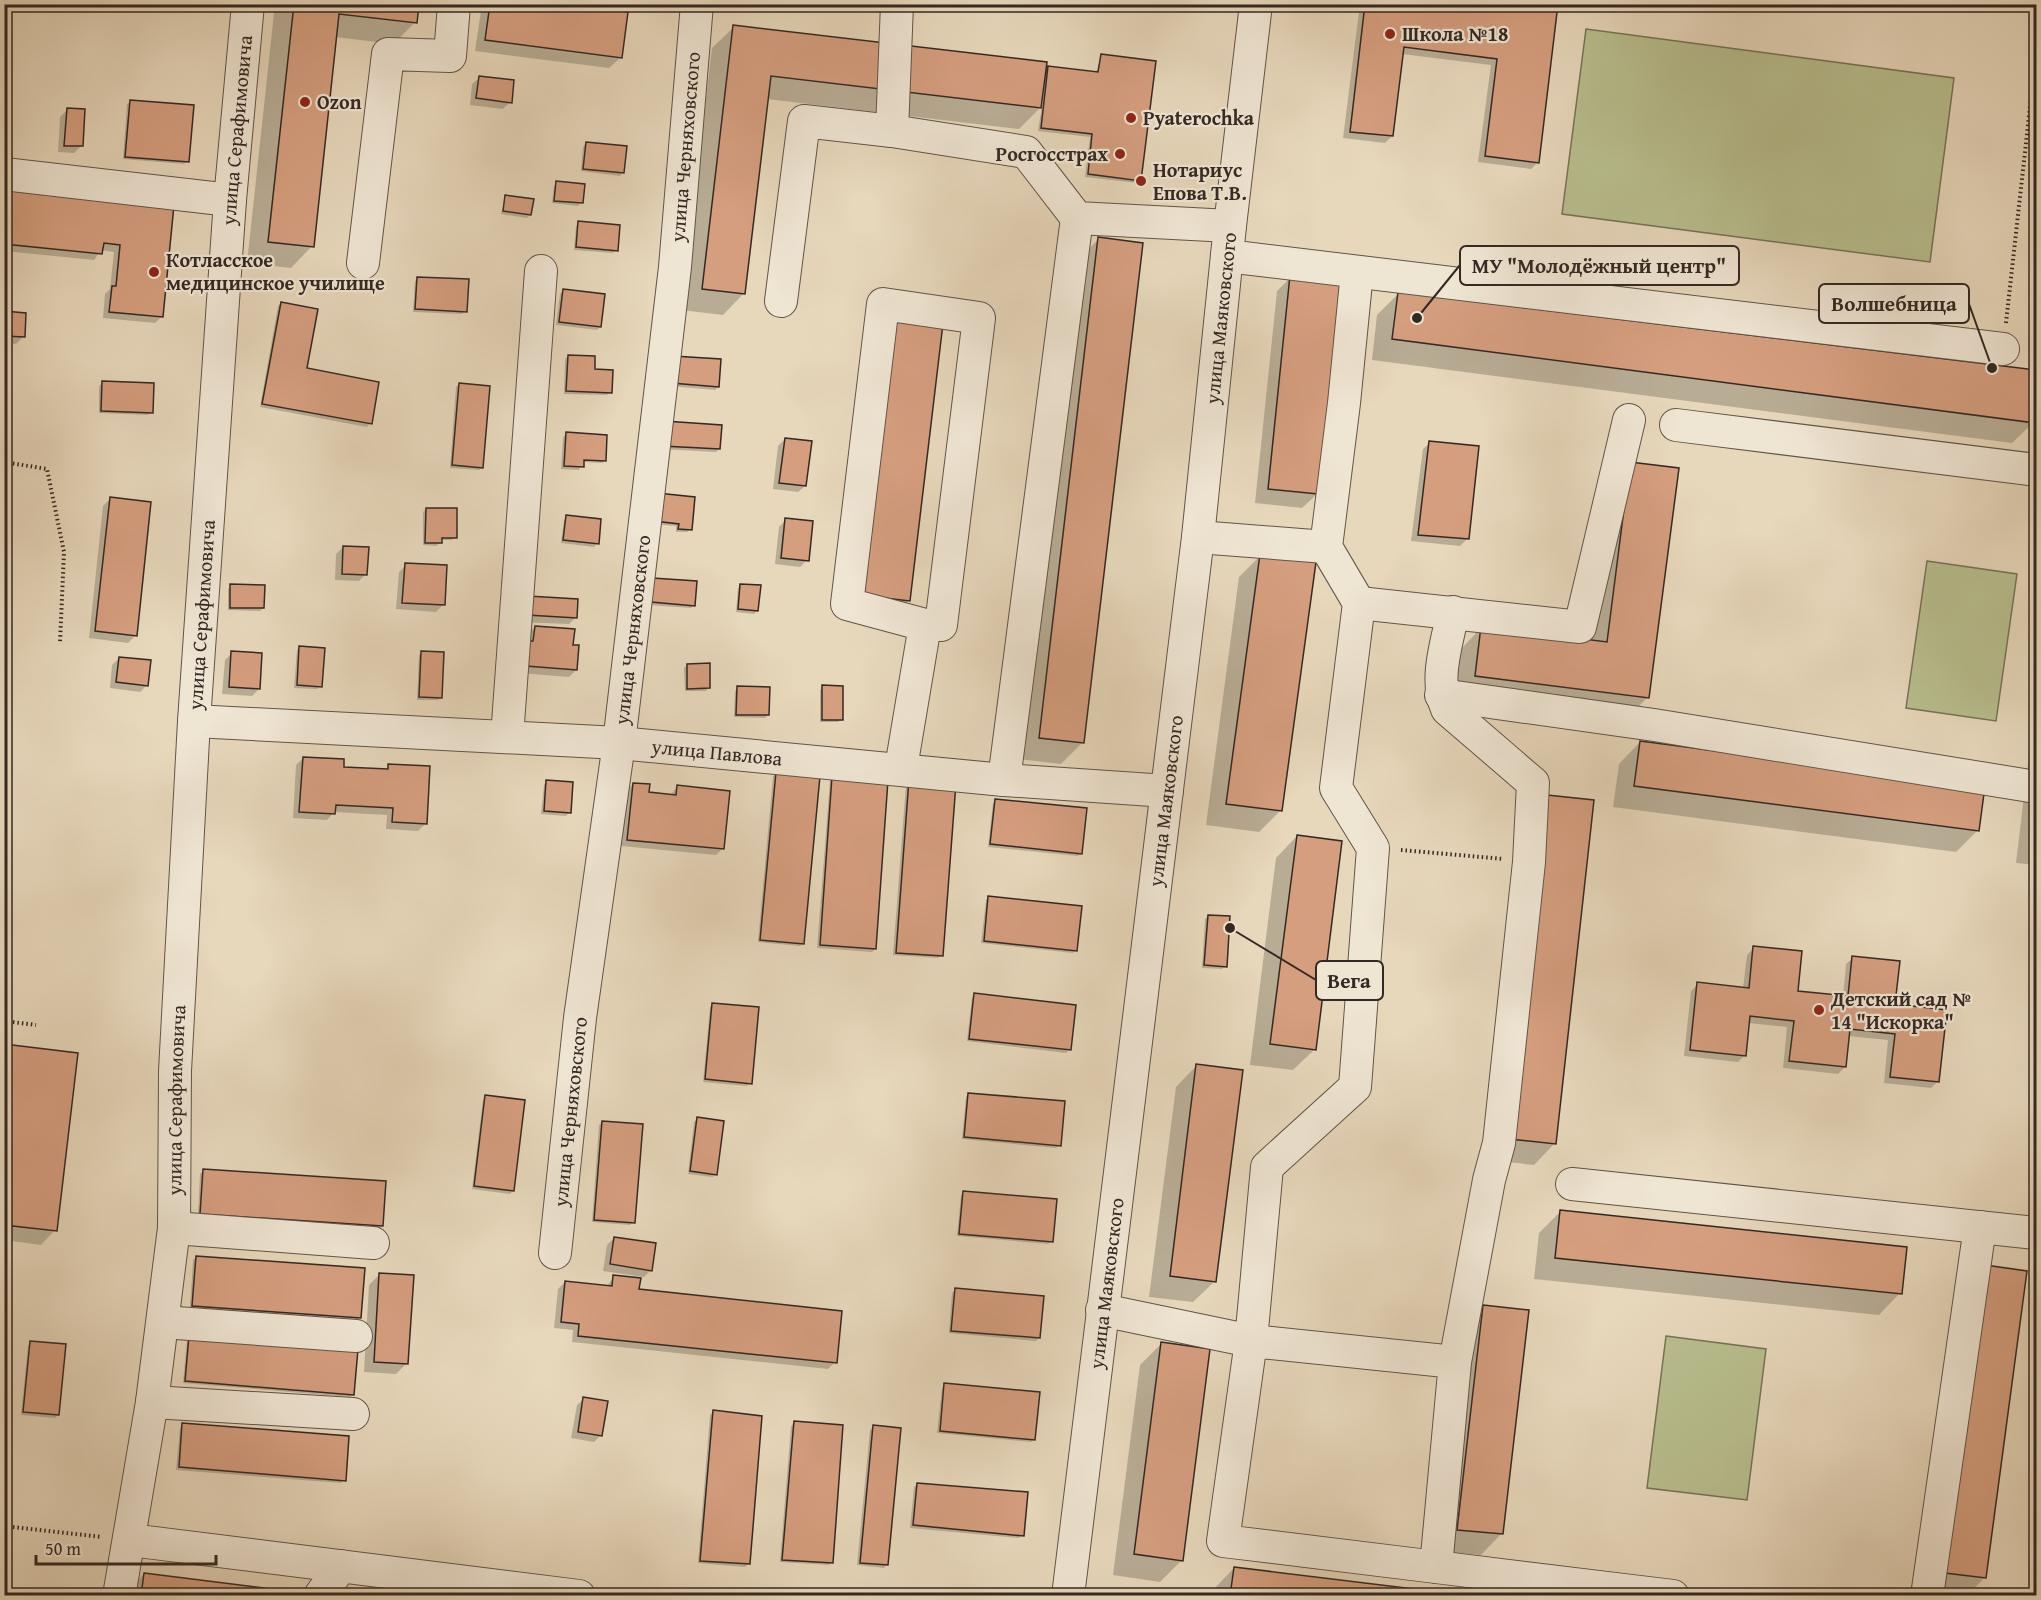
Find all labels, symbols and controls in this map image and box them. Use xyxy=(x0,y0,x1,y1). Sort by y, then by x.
place label: Школа №18 xyxy=(1402,19,1508,48)
marker: Школа №18 xyxy=(1383,27,1397,41)
street label: улица Серафимовича xyxy=(213,33,259,227)
street label: улица Черняховского xyxy=(662,50,707,244)
place label: Ozon xyxy=(317,87,362,116)
marker: Ozon xyxy=(298,95,312,109)
place label: Pyaterochka xyxy=(1143,103,1255,132)
marker: Pyaterochka xyxy=(1124,111,1138,125)
place label: Росгосстрах xyxy=(996,139,1108,168)
marker: Росгосстрах xyxy=(1113,147,1127,161)
place label: Нотариус Епова Т.В. xyxy=(1153,155,1247,207)
marker: Нотариус Епова Т.В. xyxy=(1134,174,1148,188)
street label: улица Маяковского xyxy=(1197,231,1243,406)
place label: Котласское медицинское училище xyxy=(166,245,385,297)
callout: МУ "Молодёжный центр" xyxy=(1460,246,1739,285)
text: МУ "Молодёжный центр" xyxy=(1472,250,1726,281)
marker: Котласское медицинское училище xyxy=(147,265,161,279)
callout: Волшебница xyxy=(1819,284,1969,323)
text: Волшебница xyxy=(1831,288,1957,319)
street label: улица Серафимовича xyxy=(180,518,222,712)
street label: улица Черняховского xyxy=(606,533,657,727)
street label: улица Маяковского xyxy=(1140,714,1190,889)
street label: улица Павлова xyxy=(649,731,784,773)
callout: Вега xyxy=(1316,961,1383,1000)
text: Вега xyxy=(1327,965,1371,996)
place label: Детский сад № 14 "Искорка" xyxy=(1830,984,1971,1036)
marker: Детский сад № 14 "Искорка" xyxy=(1812,1003,1826,1017)
street label: улица Серафимовича xyxy=(159,1004,193,1197)
street label: улица Черняховского xyxy=(545,1015,594,1209)
street label: улица Маяковского xyxy=(1081,1196,1131,1372)
scale bar xyxy=(36,1528,216,1566)
text: 50 m xyxy=(45,1535,81,1562)

